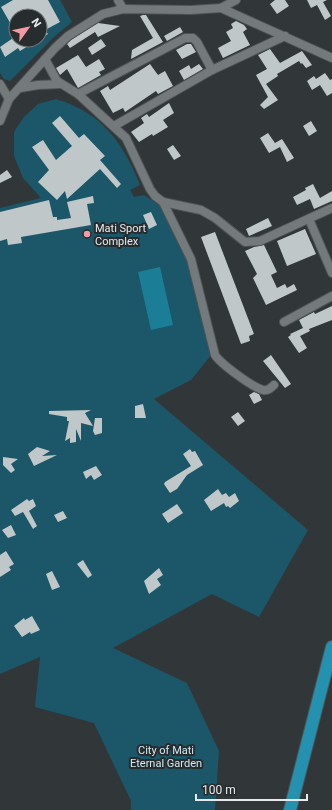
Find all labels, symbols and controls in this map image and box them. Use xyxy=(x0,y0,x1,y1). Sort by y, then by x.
north arrow xyxy=(8,8,48,48)
text: N xyxy=(28,16,44,30)
place label: Mati Sport Complex xyxy=(95,222,147,248)
marker: Mati Sport Complex xyxy=(82,229,92,239)
park label: City of Mati Eternal Garden xyxy=(130,744,202,770)
scale bar xyxy=(196,776,307,802)
text: 100 m xyxy=(202,783,236,797)

